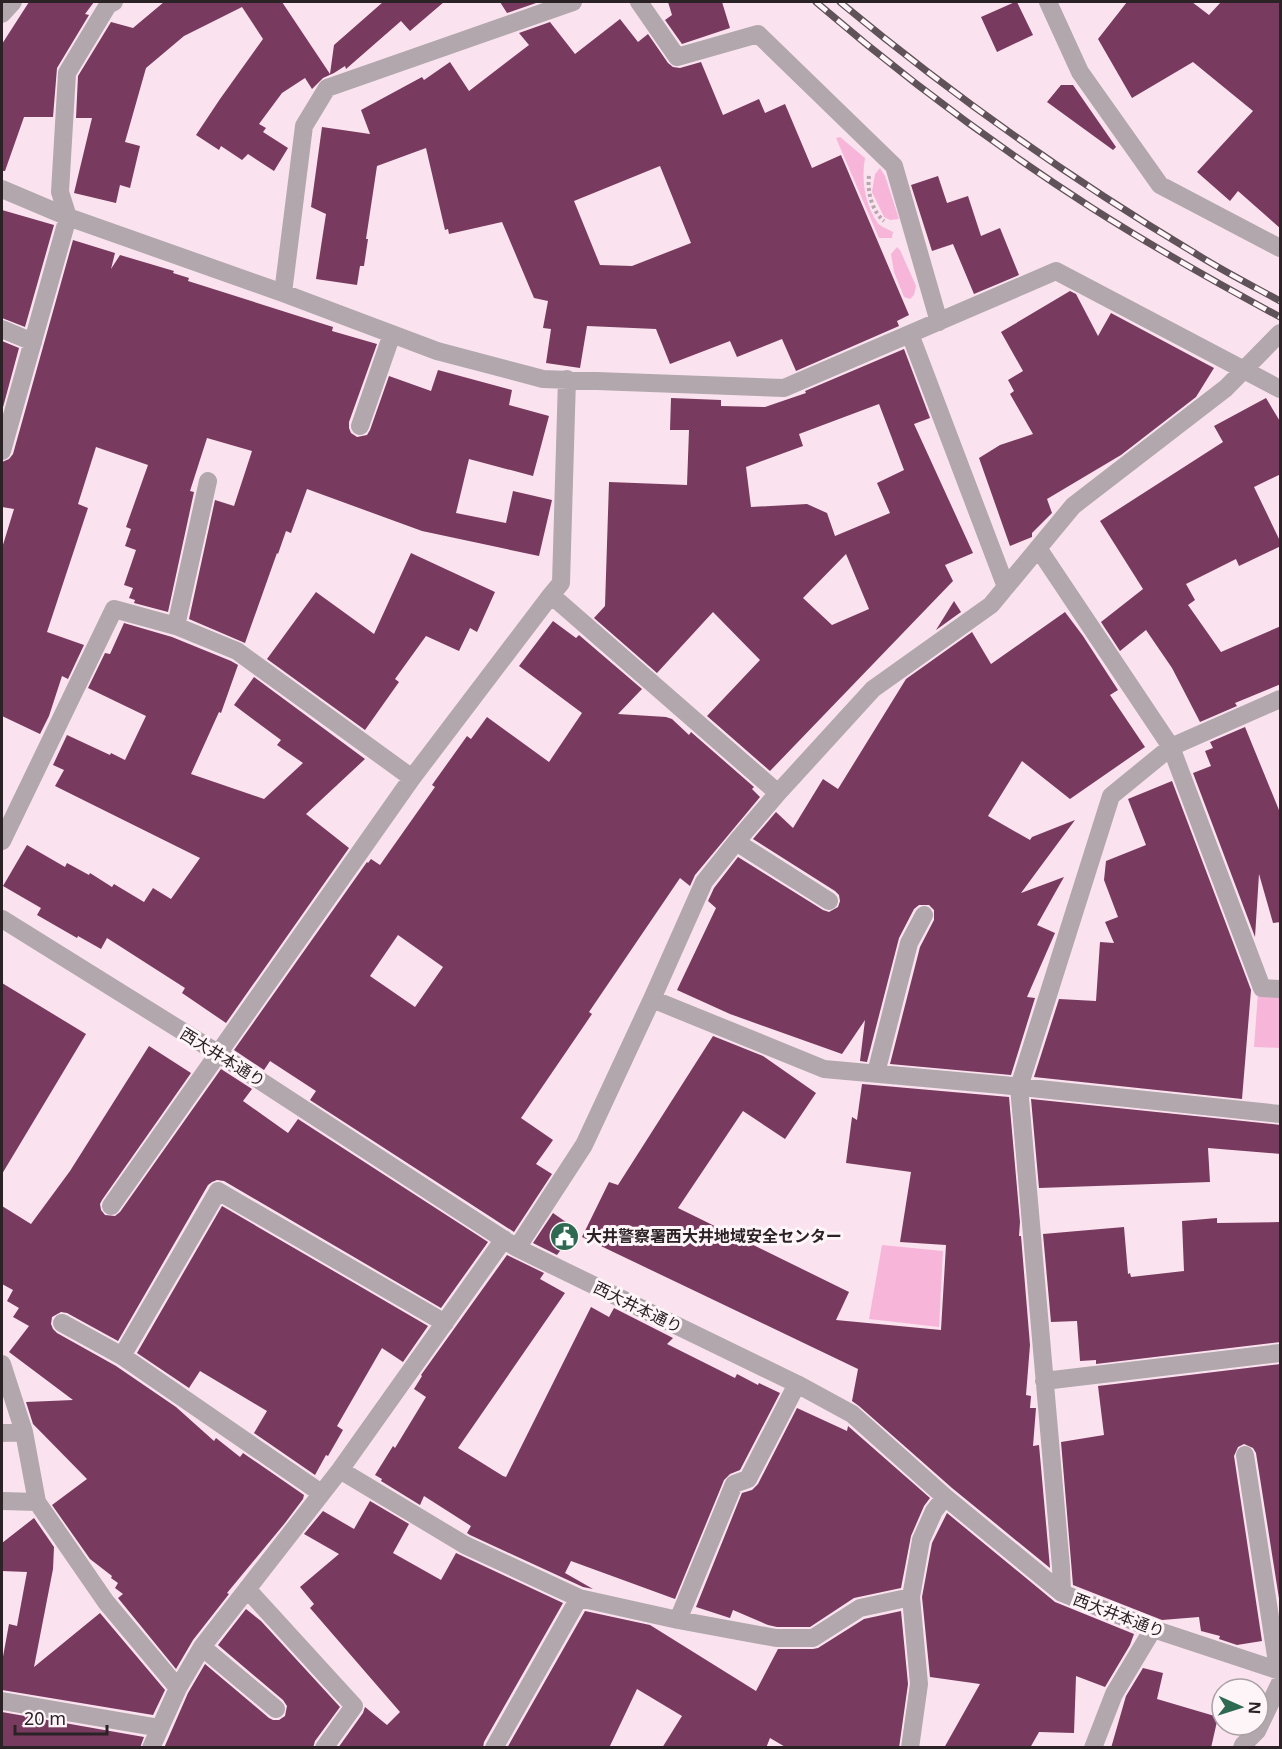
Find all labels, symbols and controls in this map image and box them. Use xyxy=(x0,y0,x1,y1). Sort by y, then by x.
street label: 西大井本通り xyxy=(176,1022,270,1092)
public building icon: 大井警察署西大井地域安全センター xyxy=(549,1220,581,1252)
place label: 大井警察署西大井地域安全センター xyxy=(586,1225,842,1247)
street label: 西大井本通り xyxy=(590,1276,686,1338)
street label: 西大井本通り xyxy=(1070,1588,1168,1642)
north arrow xyxy=(1210,1677,1270,1737)
scale bar xyxy=(15,1698,106,1736)
text: N xyxy=(1244,1701,1266,1715)
text: 20 m xyxy=(24,1706,66,1730)

